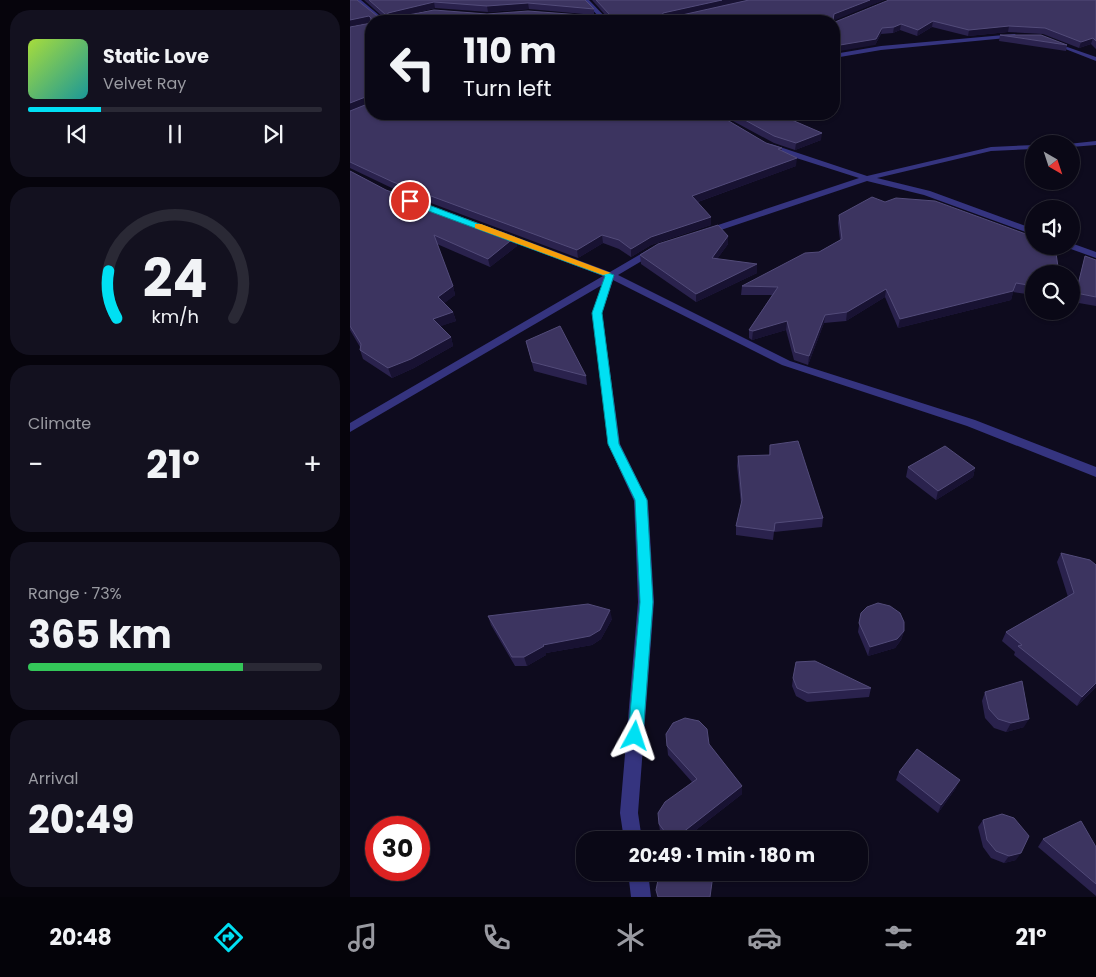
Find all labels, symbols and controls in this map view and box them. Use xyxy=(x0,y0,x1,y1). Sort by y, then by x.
text: 110 m xyxy=(463,26,557,75)
icon: left xyxy=(380,35,445,100)
text: Static Love xyxy=(103,43,209,70)
text: Velvet Ray xyxy=(103,72,186,95)
text: Turn left xyxy=(463,73,551,104)
icon: previous xyxy=(63,120,91,148)
icon: pause xyxy=(161,120,189,148)
icon: next xyxy=(259,120,287,148)
north arrow xyxy=(1025,135,1080,190)
map controls xyxy=(1025,135,1080,320)
pin xyxy=(389,180,431,222)
icon: arrive xyxy=(396,187,424,215)
button: sound xyxy=(1025,200,1080,255)
text: 24 xyxy=(143,242,207,315)
button: search xyxy=(1025,265,1080,320)
text: km/h xyxy=(151,304,199,329)
text: Climate xyxy=(28,412,91,435)
text: 21° xyxy=(146,438,200,491)
text: − xyxy=(28,445,43,484)
text: + xyxy=(303,445,322,484)
text: Range · 73% xyxy=(28,582,122,605)
text: 365 km xyxy=(28,608,172,661)
position arrow xyxy=(608,709,660,761)
text: Arrival xyxy=(28,767,78,790)
text: 20:49 xyxy=(28,793,134,846)
speed limit sign: 30 xyxy=(365,816,430,881)
text: 20:49 · 1 min · 180 m xyxy=(629,842,815,869)
icon: directions xyxy=(211,920,246,955)
icon: music xyxy=(345,920,380,955)
icon: phone xyxy=(479,920,514,955)
icon: climate xyxy=(613,920,648,955)
icon: car xyxy=(747,920,782,955)
icon: filters xyxy=(881,920,916,955)
text: 20:48 xyxy=(50,922,112,953)
text: 21° xyxy=(1015,922,1046,953)

